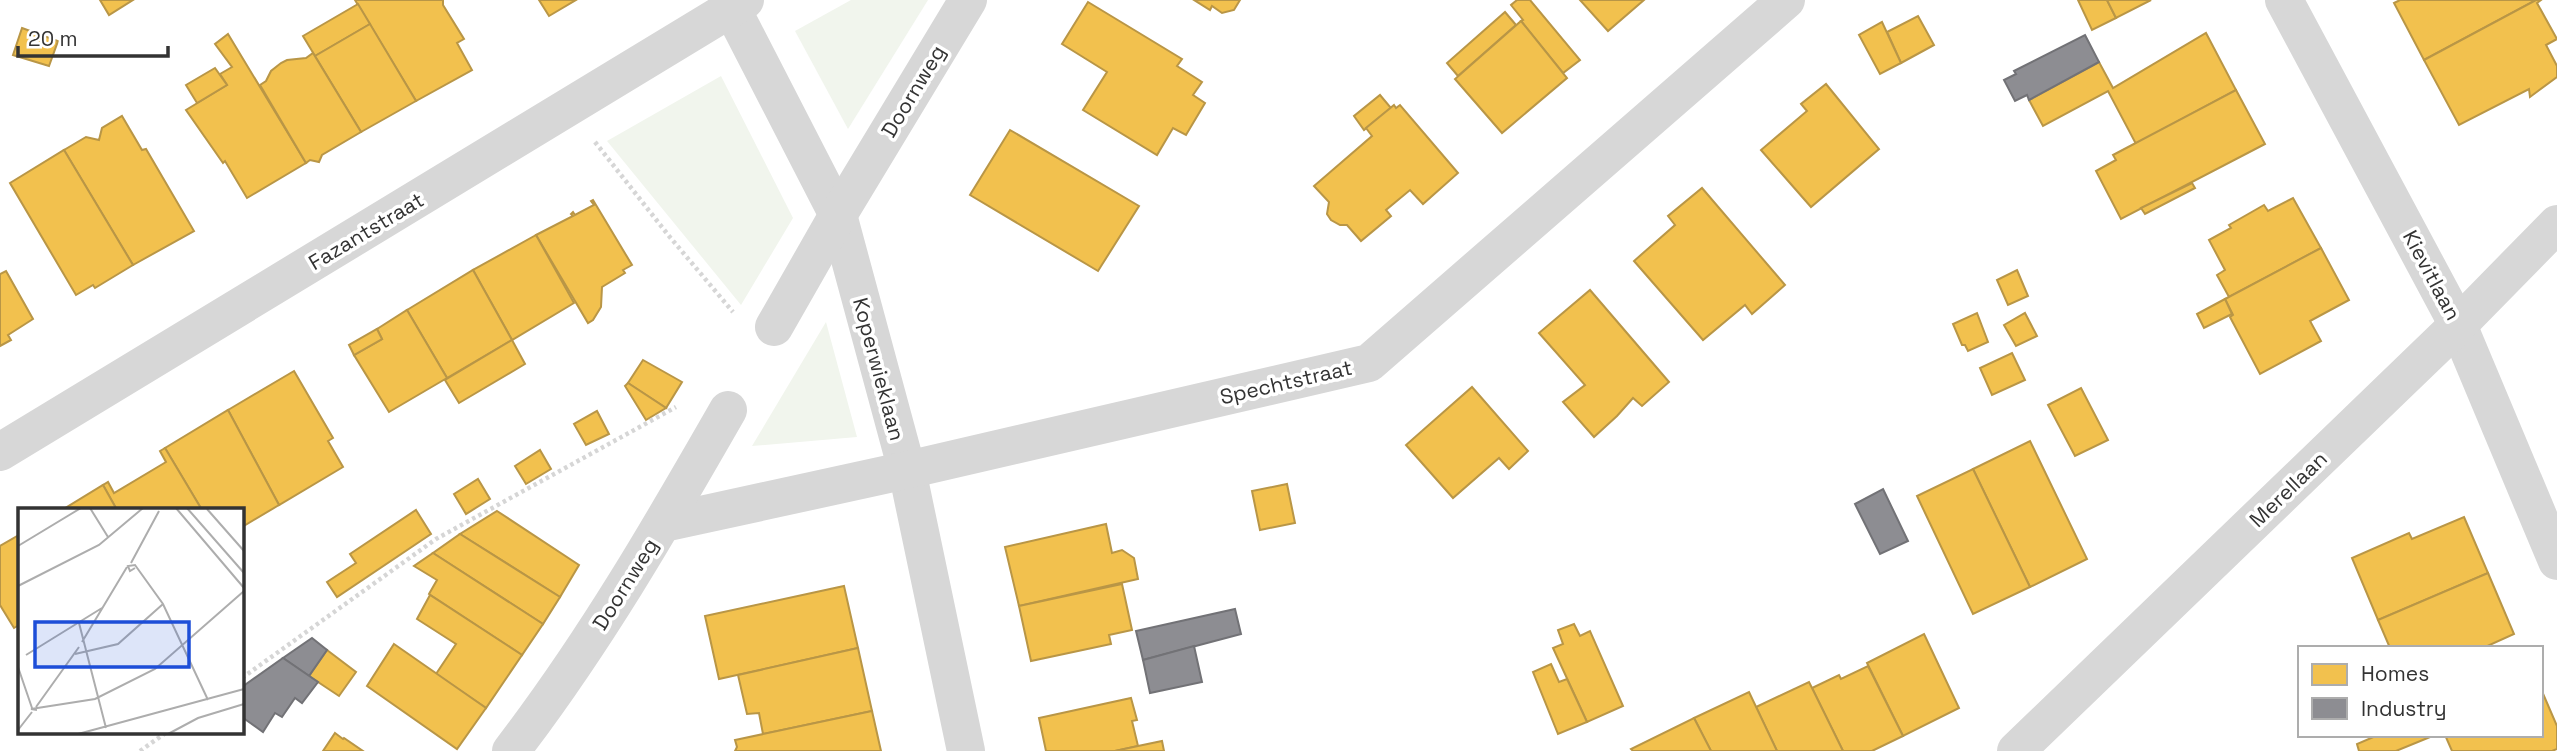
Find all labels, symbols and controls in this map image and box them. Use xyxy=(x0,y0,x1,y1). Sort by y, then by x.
scale bar xyxy=(18,14,168,58)
text: 20 m xyxy=(28,25,78,52)
street label: Doornweg xyxy=(875,40,951,142)
street label: Fazantstraat xyxy=(303,186,429,276)
street label: Kievitlaan xyxy=(2397,225,2467,325)
street label: Koperwieklaan xyxy=(847,294,911,444)
street label: Spechtstraat xyxy=(1217,354,1355,410)
street label: Merellaan xyxy=(2243,445,2333,533)
inset map xyxy=(18,508,243,734)
street label: Doornweg xyxy=(586,533,664,635)
legend xyxy=(2298,646,2543,737)
text: Homes xyxy=(2361,660,2429,687)
text: Industry xyxy=(2361,695,2447,722)

